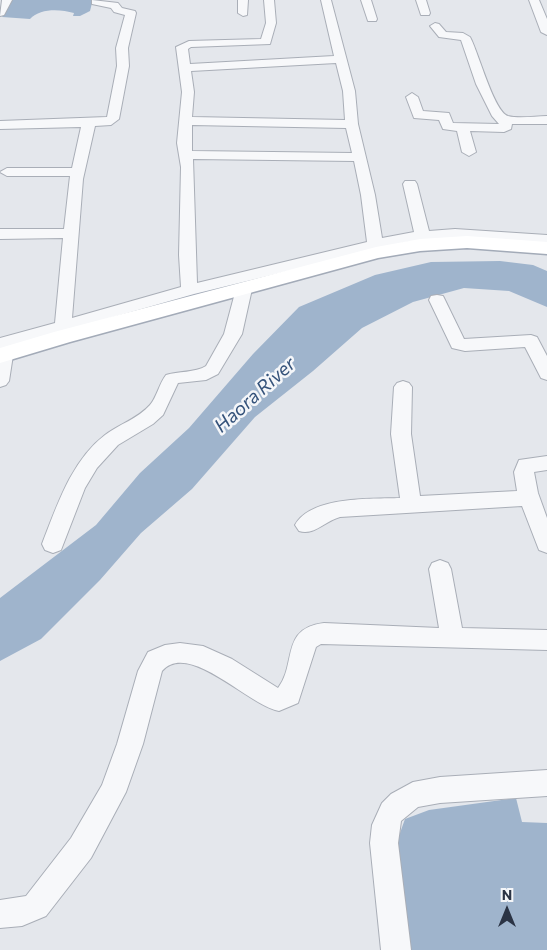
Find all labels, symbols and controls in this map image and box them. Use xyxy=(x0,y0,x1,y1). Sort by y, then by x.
water label: Haora River xyxy=(210,353,300,437)
north arrow xyxy=(482,885,532,935)
text: N xyxy=(502,886,512,903)

